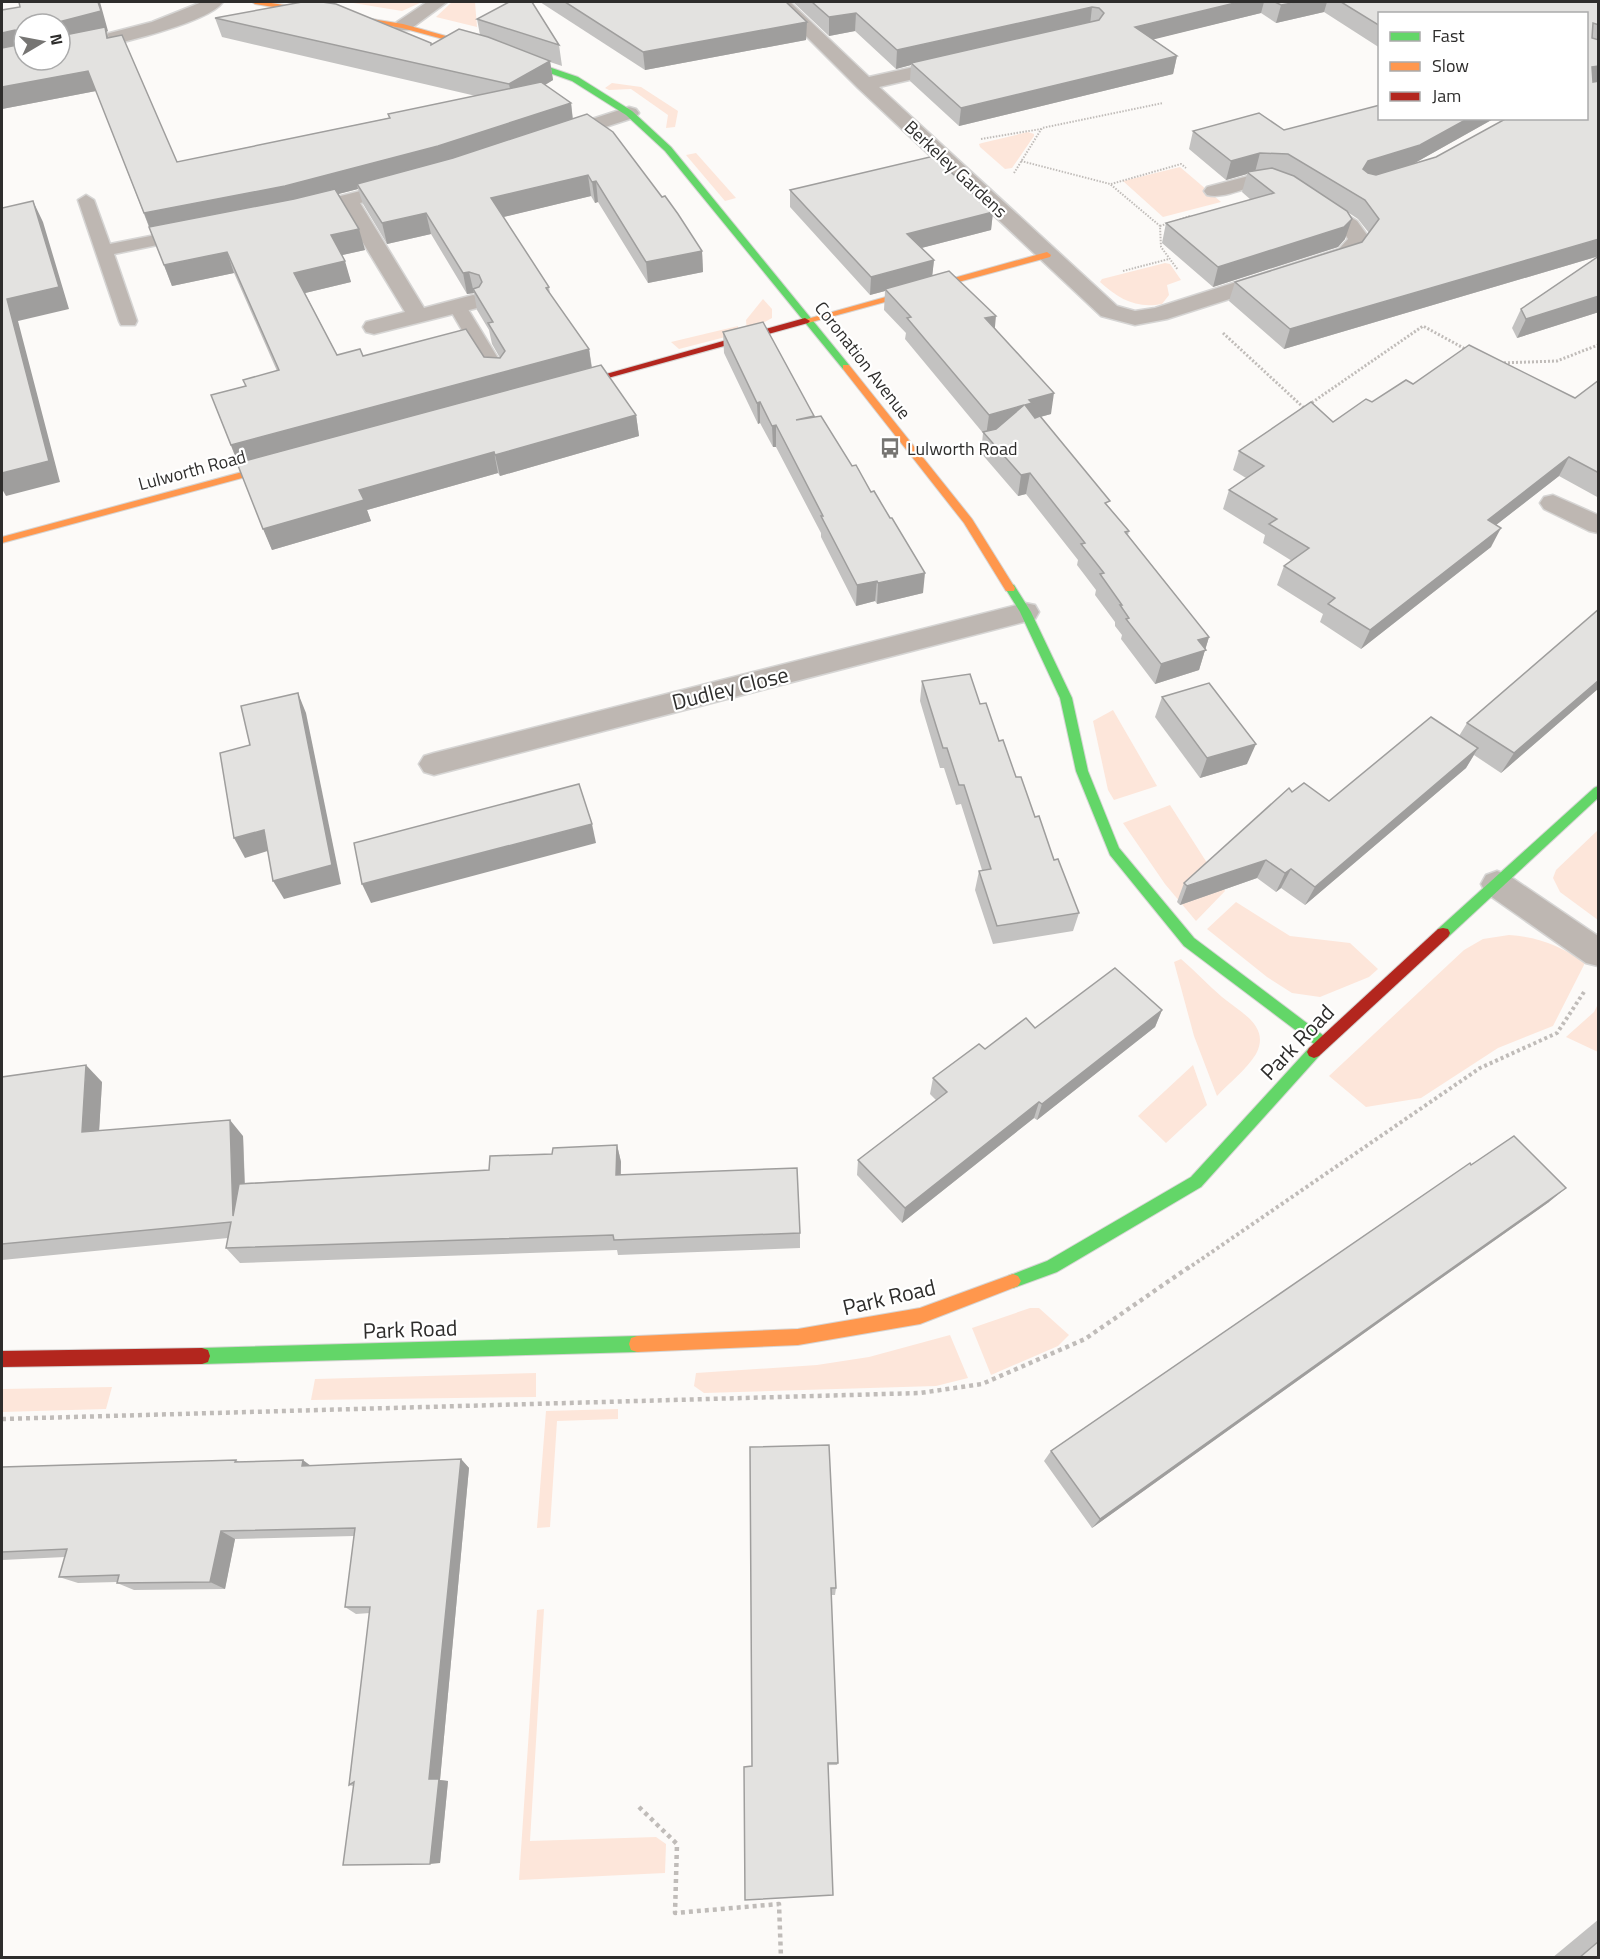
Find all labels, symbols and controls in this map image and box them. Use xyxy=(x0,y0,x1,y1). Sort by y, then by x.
north arrow xyxy=(12,12,72,72)
legend xyxy=(1378,12,1588,120)
text: Fast xyxy=(1432,22,1465,49)
text: N xyxy=(44,32,70,47)
text: Slow xyxy=(1432,52,1469,79)
text: Jam xyxy=(1432,82,1461,109)
street label: Berkeley Gardens xyxy=(898,114,1014,224)
street label: Coronation Avenue xyxy=(808,295,918,425)
place label: Lulworth Road xyxy=(907,435,1018,462)
bus stop icon: Lulworth Road xyxy=(878,436,902,460)
street label: Lulworth Road xyxy=(135,443,249,497)
street label: Dudley Close xyxy=(668,657,792,719)
street label: Park Road xyxy=(1252,996,1342,1088)
street label: Park Road xyxy=(839,1270,939,1324)
street label: Park Road xyxy=(362,1310,458,1348)

